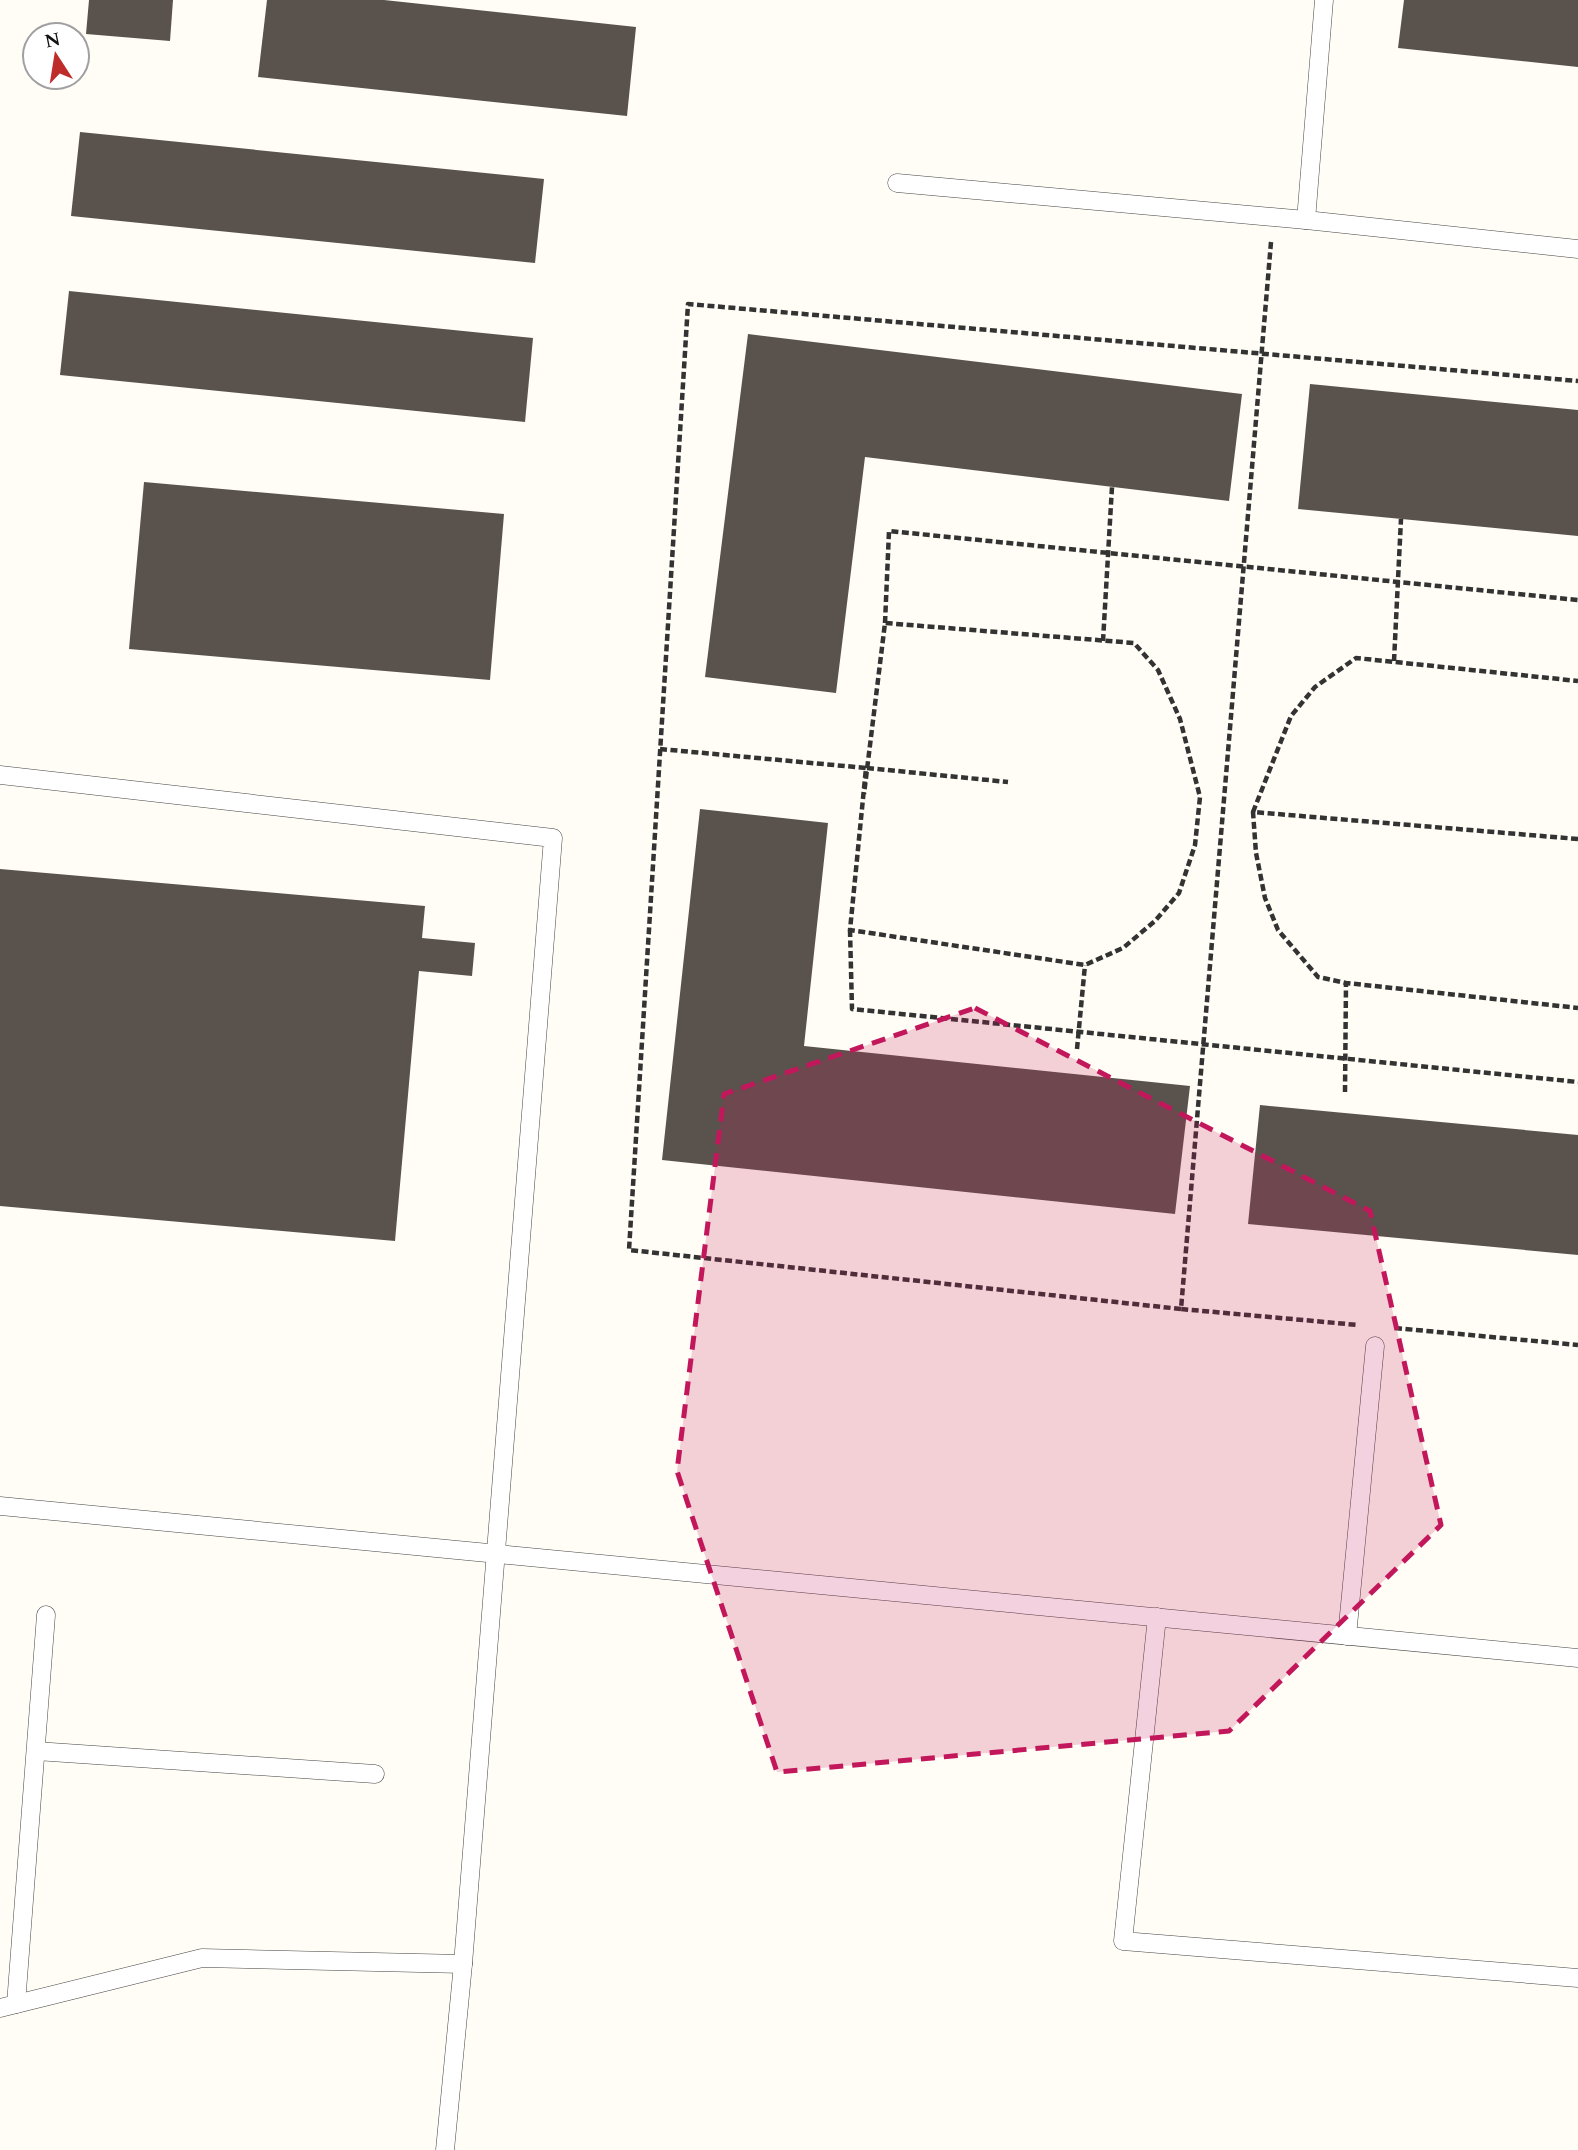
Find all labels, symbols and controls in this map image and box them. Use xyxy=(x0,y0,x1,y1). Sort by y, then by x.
north arrow xyxy=(21,21,91,91)
text: N xyxy=(42,25,63,57)

